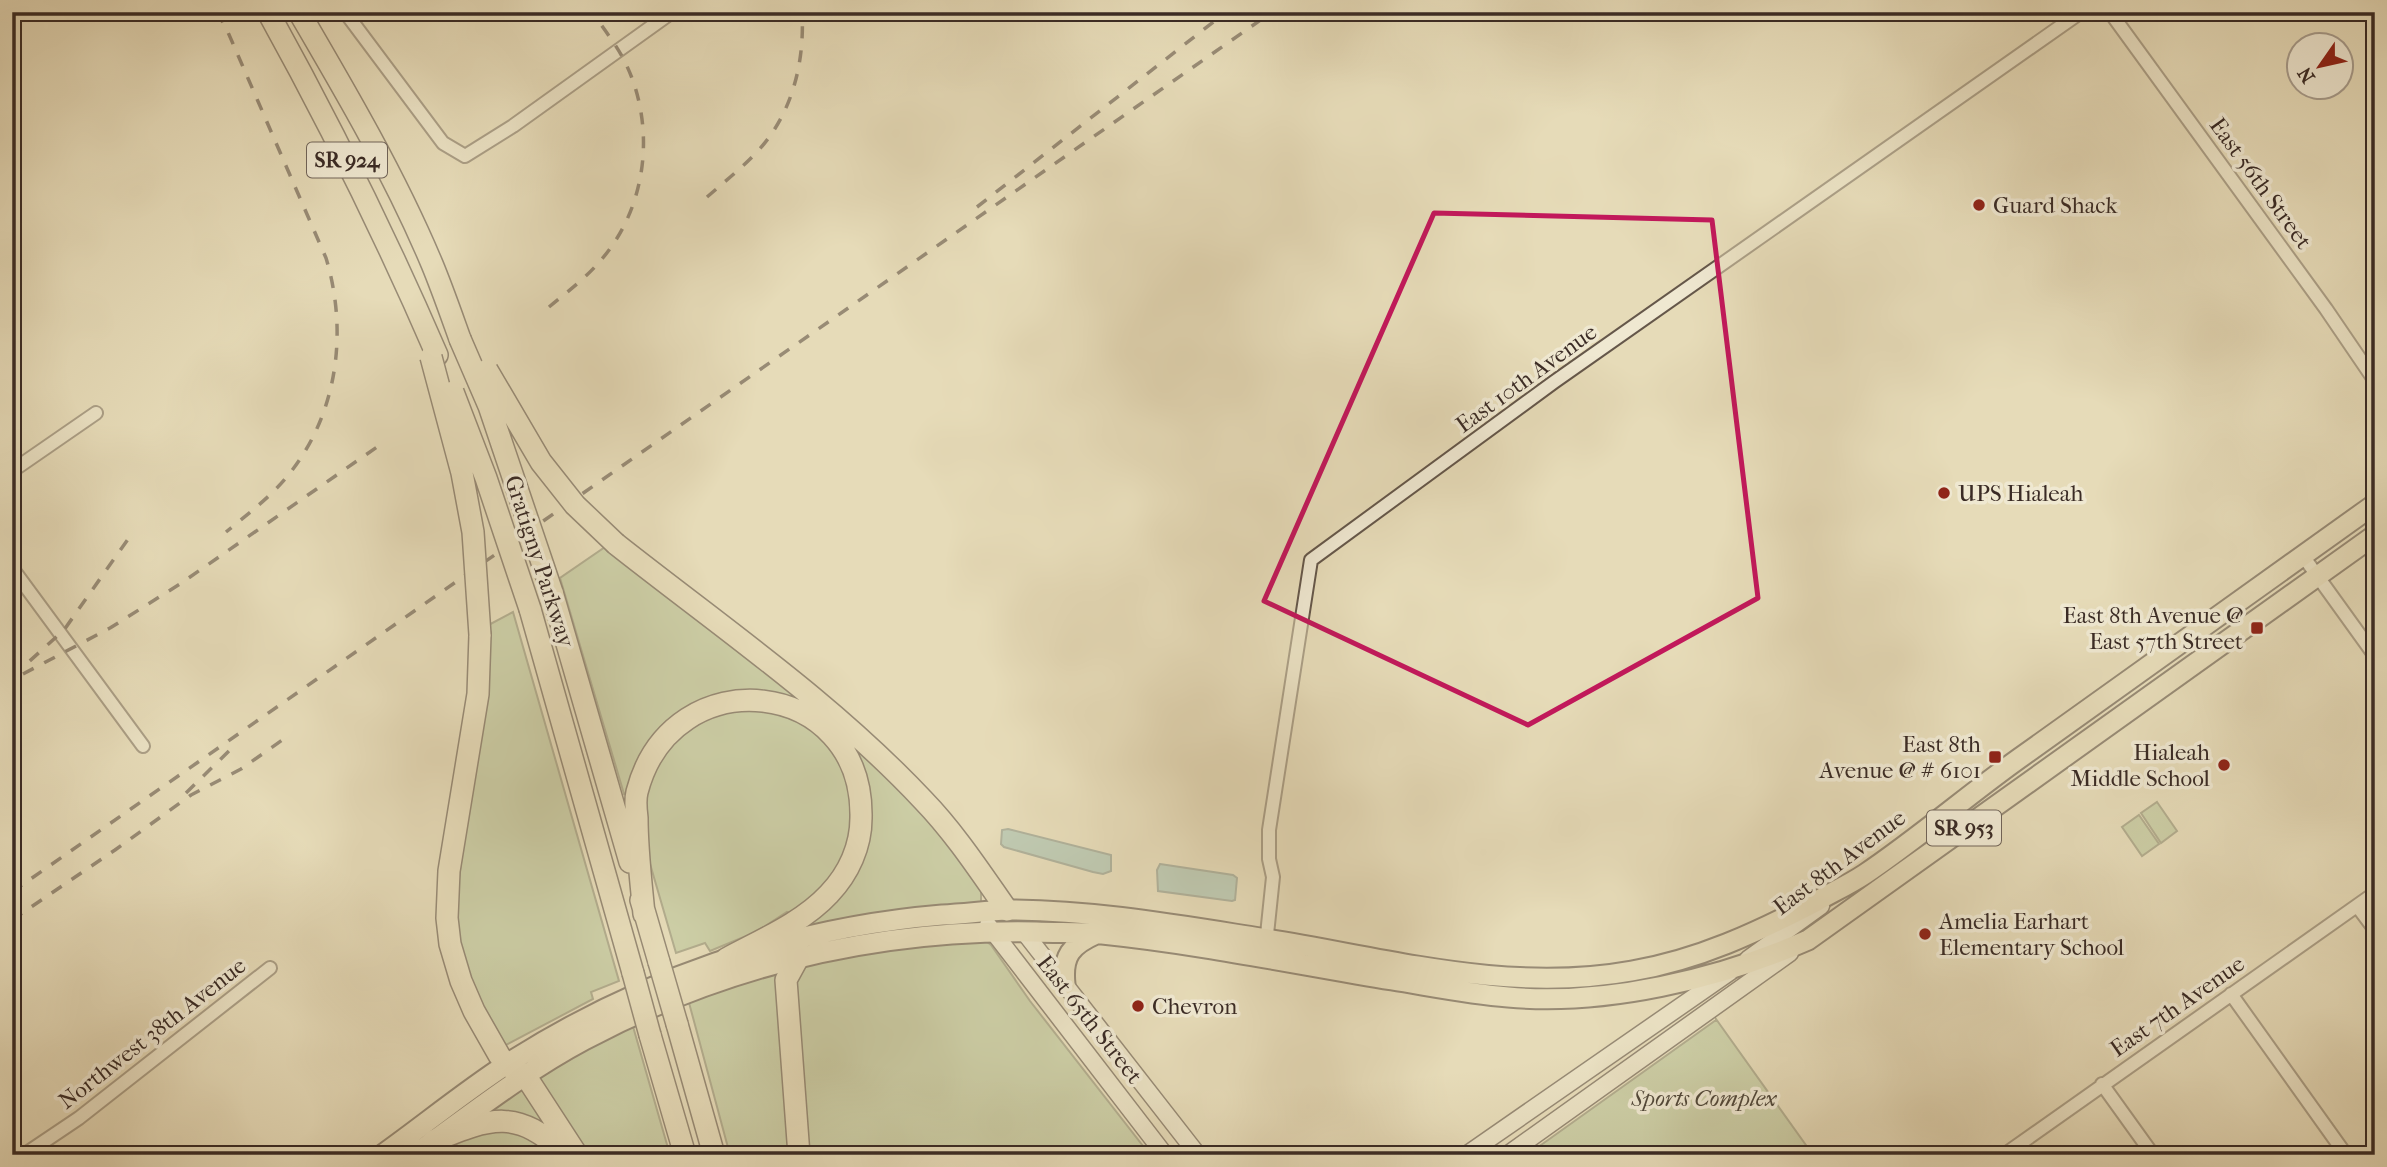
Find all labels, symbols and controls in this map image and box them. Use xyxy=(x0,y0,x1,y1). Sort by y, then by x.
north arrow xyxy=(2286,32,2356,102)
text: N xyxy=(2293,62,2320,87)
street label: East 56th Street xyxy=(2204,112,2317,254)
road number: SR 924 xyxy=(307,142,387,178)
place label: Guard Shack xyxy=(1993,192,2118,219)
marker: Guard Shack xyxy=(1971,197,1987,213)
street label: East 10th Avenue xyxy=(1451,318,1602,439)
street label: Gratigny Parkway xyxy=(499,472,580,651)
place label: UPS Hialeah xyxy=(1958,480,2083,507)
marker: UPS Hialeah xyxy=(1936,485,1952,501)
place label: East 8th Avenue @ East 57th Street xyxy=(2063,602,2243,655)
marker: East 8th Avenue @ East 57th Street xyxy=(2249,620,2265,636)
place label: East 8th Avenue @ # 6101 xyxy=(1818,731,1981,784)
place label: Hialeah Middle School xyxy=(2071,739,2211,792)
marker: East 8th Avenue @ # 6101 xyxy=(1987,749,2003,765)
marker: Hialeah Middle School xyxy=(2216,757,2232,773)
street label: East 8th Avenue xyxy=(1768,804,1911,921)
road number: SR 953 xyxy=(1927,810,2001,846)
place label: Amelia Earhart Elementary School xyxy=(1938,908,2125,961)
marker: Amelia Earhart Elementary School xyxy=(1917,926,1933,942)
street label: East 65th Street xyxy=(1031,950,1148,1089)
street label: East 7th Avenue xyxy=(2105,950,2250,1063)
street label: Northwest 38th Avenue xyxy=(53,952,251,1115)
place label: Chevron xyxy=(1152,993,1238,1020)
marker: Chevron xyxy=(1130,998,1146,1014)
park label: Sports Complex xyxy=(1631,1085,1777,1112)

